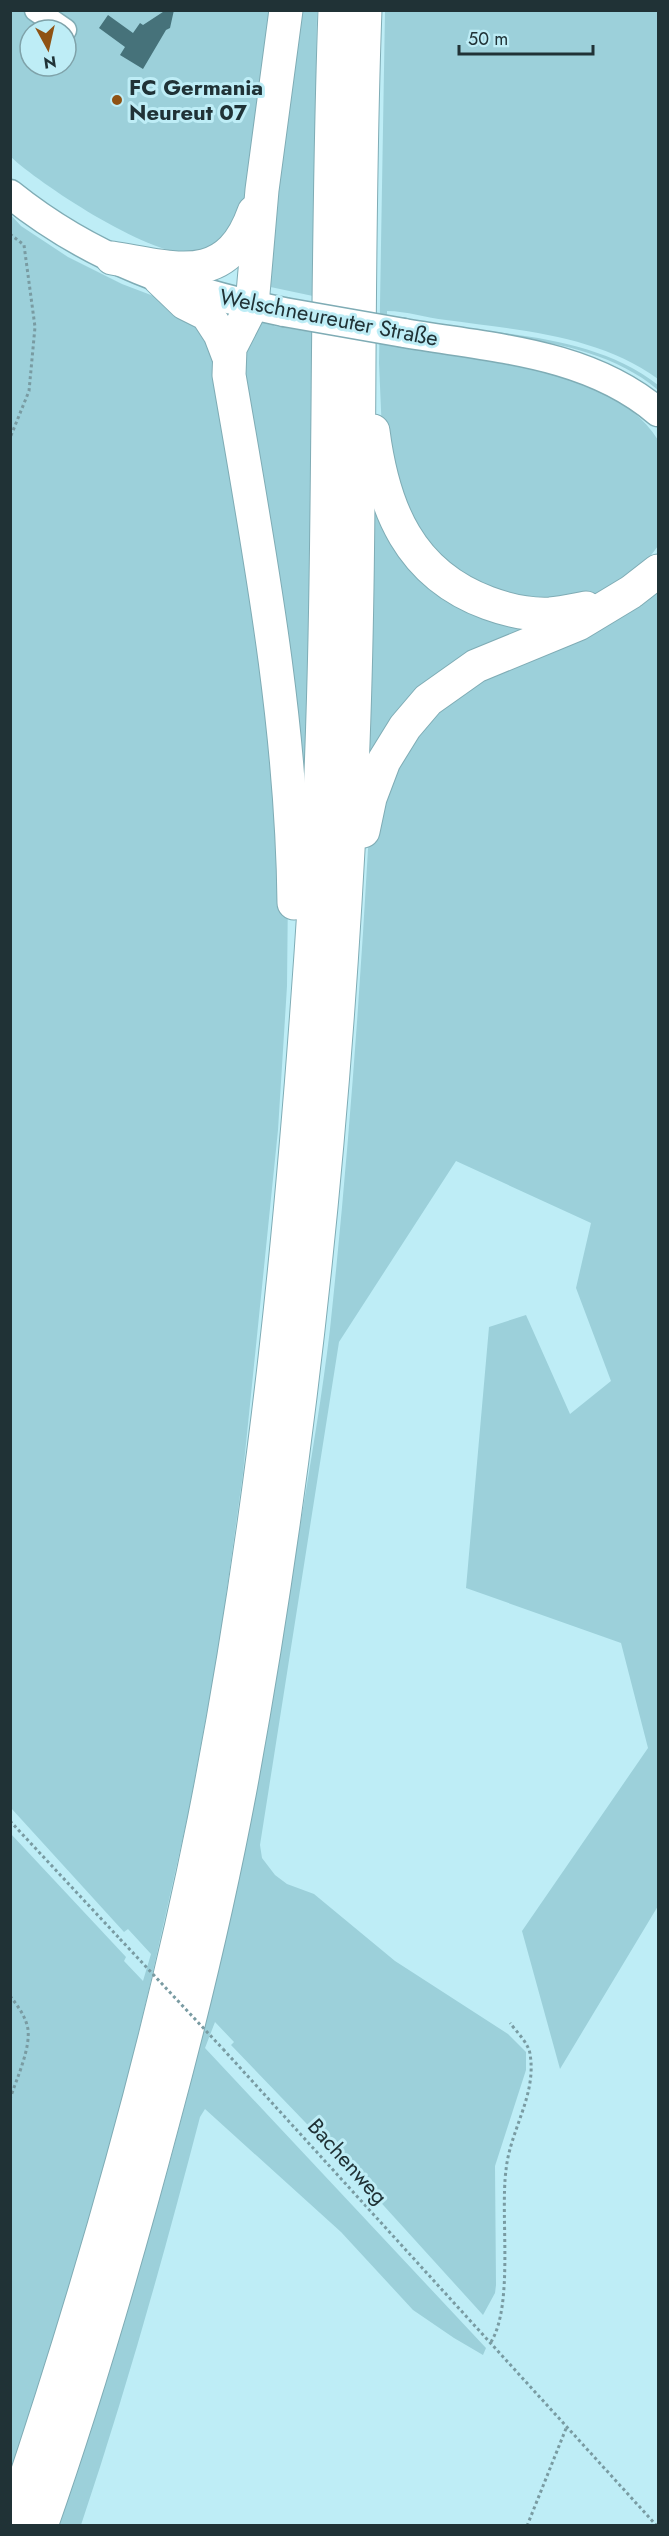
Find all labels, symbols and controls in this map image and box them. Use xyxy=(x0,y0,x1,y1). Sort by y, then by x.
north arrow xyxy=(18,18,78,78)
scale bar xyxy=(459,18,592,56)
text: 50 m xyxy=(468,26,508,52)
text: N xyxy=(42,50,58,75)
place label: FC Germania Neureut 07 xyxy=(129,71,263,128)
marker: FC Germania Neureut 07 xyxy=(110,93,124,107)
street label: Welschneureuter Straße xyxy=(217,280,441,354)
street label: Bachenweg xyxy=(301,2111,395,2211)

